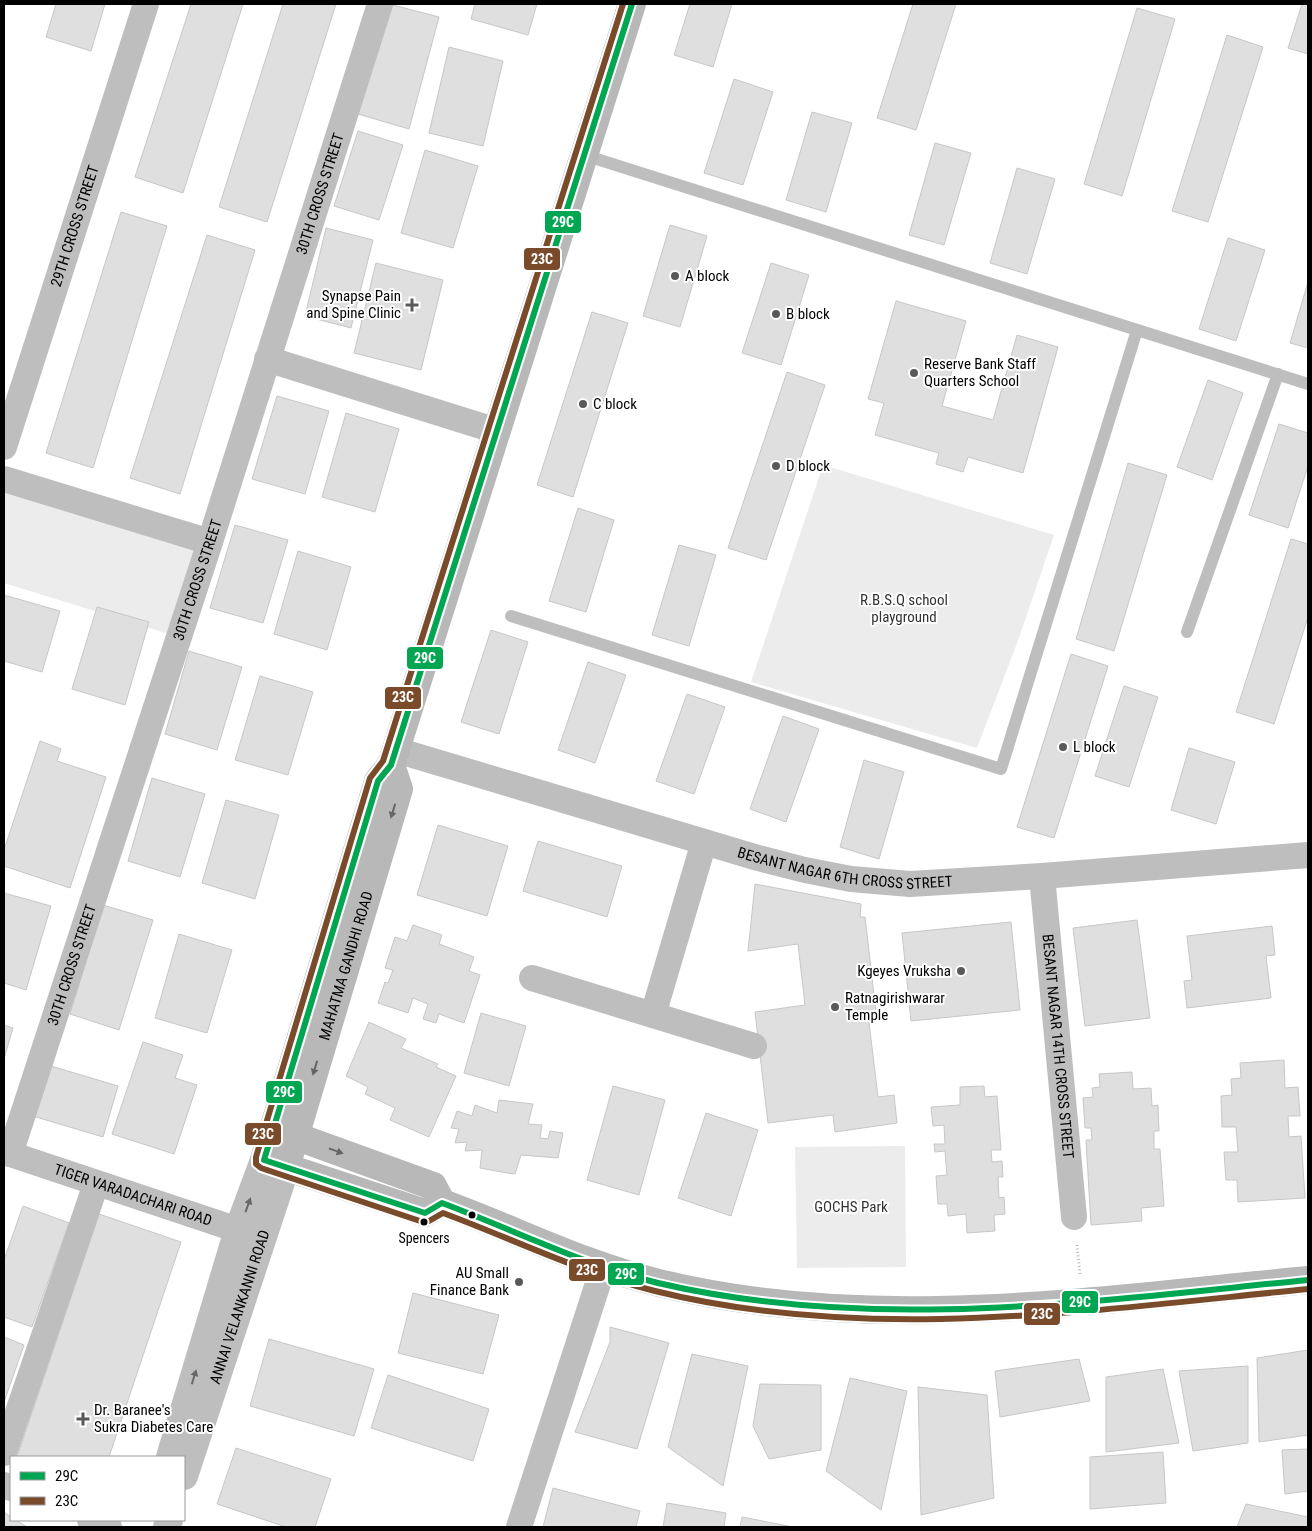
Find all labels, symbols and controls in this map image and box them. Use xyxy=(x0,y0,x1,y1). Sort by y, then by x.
street label: 30TH CROSS STREET xyxy=(292,131,348,257)
street label: 29TH CROSS STREET xyxy=(47,163,103,289)
line badge: 29C xyxy=(544,210,582,234)
text: 29C xyxy=(552,214,574,230)
line badge: 23C xyxy=(523,247,561,271)
text: 23C xyxy=(531,251,553,267)
place label: A block xyxy=(685,267,729,285)
marker: A block xyxy=(669,270,681,282)
place label: Synapse Pain and Spine Clinic xyxy=(306,287,401,322)
marker: Synapse Pain and Spine Clinic xyxy=(405,298,419,312)
place label: B block xyxy=(786,305,830,323)
marker: B block xyxy=(770,308,782,320)
place label: Reserve Bank Staff Quarters School xyxy=(924,355,1036,390)
marker: Reserve Bank Staff Quarters School xyxy=(908,367,920,379)
place label: C block xyxy=(593,395,637,413)
marker: C block xyxy=(577,398,589,410)
place label: D block xyxy=(786,457,830,475)
marker: D block xyxy=(770,460,782,472)
street label: 30TH CROSS STREET xyxy=(169,517,226,643)
park label: R.B.S.Q school playground xyxy=(860,591,948,626)
line badge: 29C xyxy=(406,646,444,670)
text: 29C xyxy=(414,650,436,666)
line badge: 23C xyxy=(384,686,422,710)
text: 23C xyxy=(392,689,414,705)
place label: L block xyxy=(1073,738,1116,756)
marker: L block xyxy=(1057,741,1069,753)
one-way arrow xyxy=(388,804,396,819)
street label: BESANT NAGAR 6TH CROSS STREET xyxy=(735,843,953,893)
street label: MAHATMA GANDHI ROAD xyxy=(315,889,377,1042)
street label: 30TH CROSS STREET xyxy=(44,902,100,1028)
street label: BESANT NAGAR 14TH CROSS STREET xyxy=(1038,933,1077,1160)
place label: Kgeyes Vruksha xyxy=(857,962,951,980)
marker: Kgeyes Vruksha xyxy=(955,965,967,977)
place label: Ratnagirishwarar Temple xyxy=(845,989,945,1024)
marker: Ratnagirishwarar Temple xyxy=(829,1001,841,1013)
one-way arrow xyxy=(311,1060,319,1075)
line badge: 29C xyxy=(265,1080,303,1104)
text: 29C xyxy=(273,1084,295,1100)
line badge: 23C xyxy=(244,1122,282,1146)
text: 23C xyxy=(252,1126,274,1142)
one-way arrow xyxy=(329,1147,344,1155)
street label: TIGER VARADACHARI ROAD xyxy=(52,1160,214,1230)
one-way arrow xyxy=(244,1197,252,1212)
park label: GOCHS Park xyxy=(814,1198,888,1216)
unlabelled marker xyxy=(467,1210,477,1220)
marker: Spencers xyxy=(419,1217,429,1227)
street label: ANNAI VELANKANNI ROAD xyxy=(206,1228,274,1386)
place label: Spencers xyxy=(398,1230,450,1246)
line badge: 23C xyxy=(568,1258,606,1282)
text: 23C xyxy=(576,1262,598,1278)
line badge: 29C xyxy=(607,1262,645,1286)
place label: AU Small Finance Bank xyxy=(430,1264,509,1299)
text: 29C xyxy=(615,1266,637,1282)
marker: AU Small Finance Bank xyxy=(513,1276,525,1288)
line badge: 29C xyxy=(1061,1290,1099,1314)
text: 29C xyxy=(1069,1294,1091,1310)
line badge: 23C xyxy=(1023,1302,1061,1326)
text: 23C xyxy=(1031,1306,1053,1322)
one-way arrow xyxy=(191,1369,199,1384)
place label: Dr. Baranee's Sukra Diabetes Care xyxy=(94,1401,213,1436)
marker: Dr. Baranee's Sukra Diabetes Care xyxy=(76,1412,90,1426)
legend xyxy=(10,1456,185,1521)
text: 29C xyxy=(55,1467,78,1485)
text: 23C xyxy=(55,1492,78,1510)

